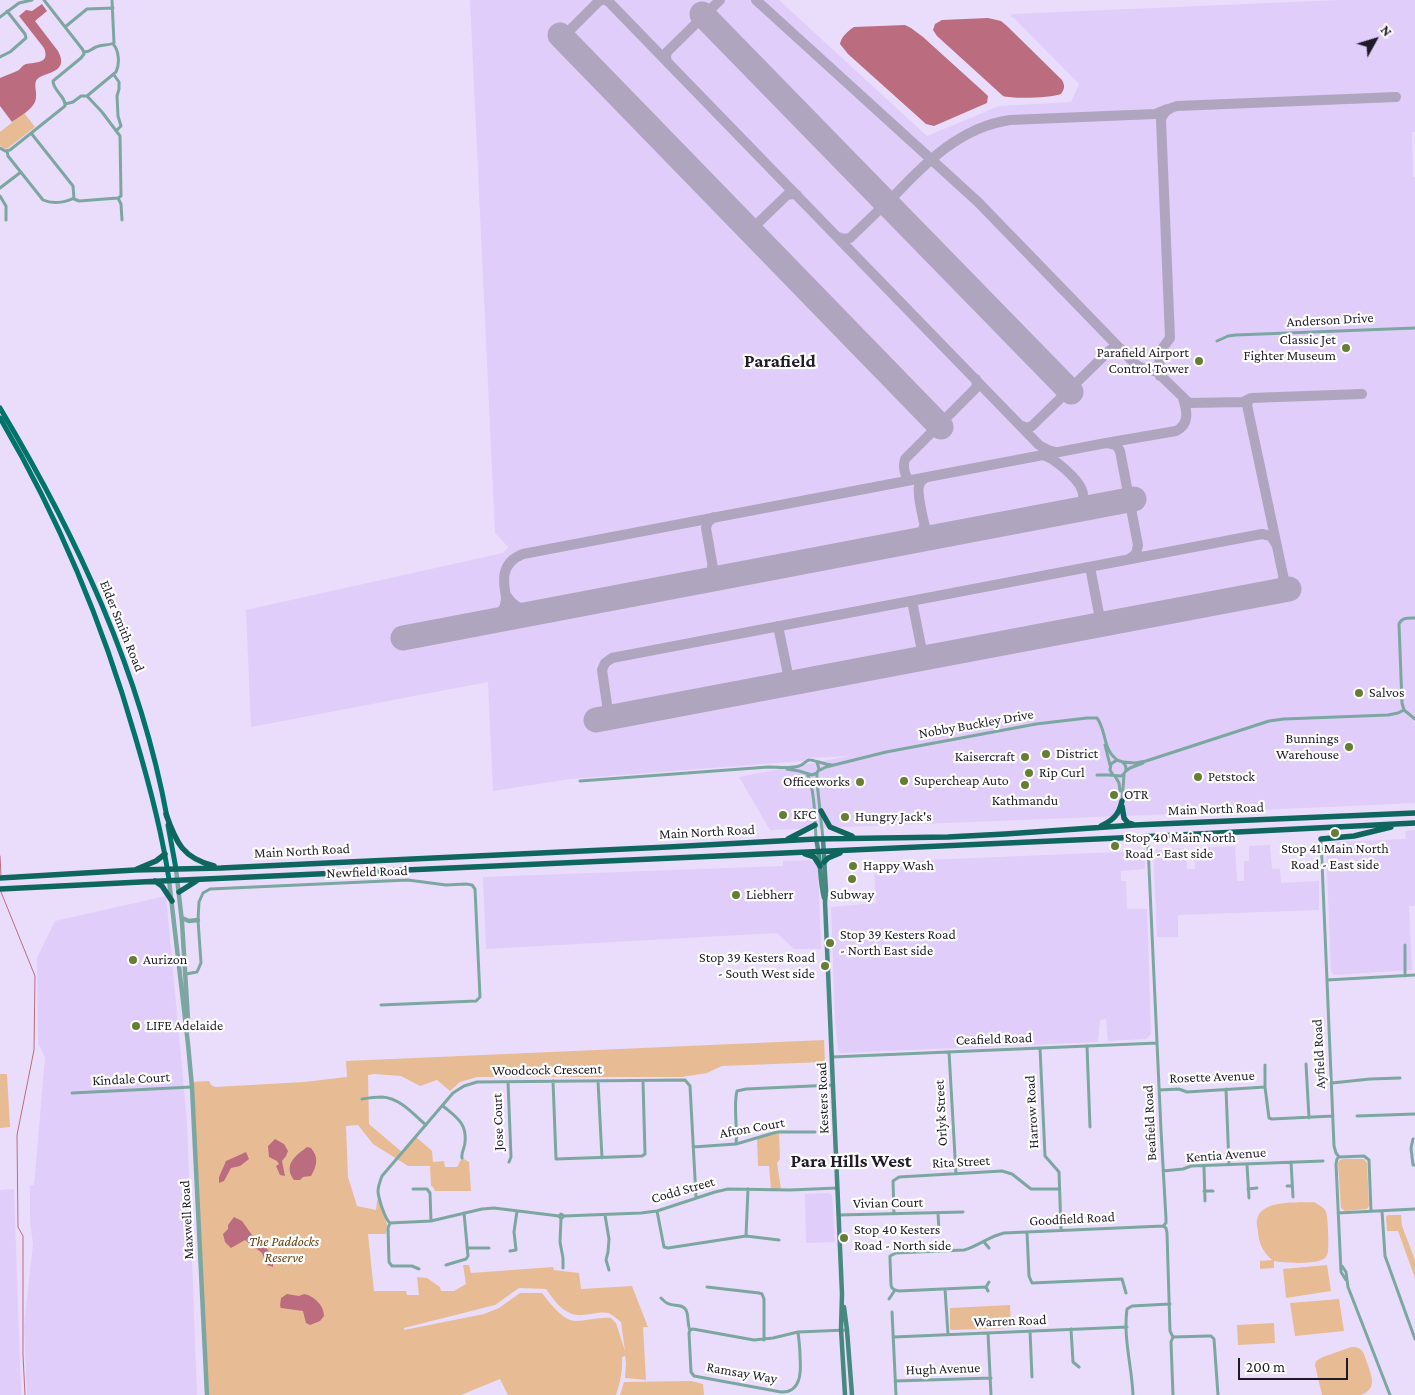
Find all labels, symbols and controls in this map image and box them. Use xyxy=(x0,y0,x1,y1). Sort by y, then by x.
north arrow xyxy=(1350,15,1400,65)
text: N xyxy=(1377,22,1396,39)
street label: Anderson Drive xyxy=(1286,309,1374,331)
place label: Classic Jet Fighter Museum xyxy=(1244,332,1336,364)
marker: Classic Jet Fighter Museum xyxy=(1340,342,1352,354)
place label: Parafield Airport Control Tower xyxy=(1097,345,1189,378)
district label: Parafield xyxy=(744,350,816,372)
marker: Parafield Airport Control Tower xyxy=(1193,355,1205,367)
street label: Elder Smith Road xyxy=(96,578,148,674)
place label: Salvos xyxy=(1369,685,1404,701)
marker: Salvos xyxy=(1353,687,1365,699)
street label: Nobby Buckley Drive xyxy=(917,706,1035,742)
place label: Bunnings Warehouse xyxy=(1276,731,1339,764)
marker: Bunnings Warehouse xyxy=(1343,741,1355,753)
place label: District xyxy=(1056,746,1098,762)
marker: District xyxy=(1040,748,1052,760)
place label: Kaisercraft xyxy=(955,749,1015,765)
marker: Kaisercraft xyxy=(1019,751,1031,763)
place label: Rip Curl xyxy=(1039,765,1085,781)
marker: Rip Curl xyxy=(1023,767,1035,779)
place label: Petstock xyxy=(1208,769,1255,785)
marker: Petstock xyxy=(1192,771,1204,783)
place label: Supercheap Auto xyxy=(914,773,1009,789)
place label: Officeworks xyxy=(783,774,850,790)
marker: Supercheap Auto xyxy=(898,775,910,787)
marker: Officeworks xyxy=(854,776,866,788)
marker: Kathmandu xyxy=(1019,779,1031,791)
place label: OTR xyxy=(1124,787,1149,803)
marker: OTR xyxy=(1108,789,1120,801)
place label: Kathmandu xyxy=(992,793,1058,809)
street label: Main North Road xyxy=(1168,799,1264,819)
place label: KFC xyxy=(793,807,816,823)
marker: KFC xyxy=(777,809,789,821)
place label: Hungry Jack's xyxy=(855,809,932,825)
marker: Hungry Jack's xyxy=(839,811,851,823)
street label: Main North Road xyxy=(659,821,755,843)
marker: Stop 41 Main North Road - East side xyxy=(1329,827,1341,839)
place label: Stop 40 Main North Road - East side xyxy=(1125,830,1236,862)
street label: Main North Road xyxy=(254,840,350,862)
marker: Stop 40 Main North Road - East side xyxy=(1109,840,1121,852)
place label: Stop 41 Main North Road - East side xyxy=(1281,841,1389,874)
place label: Happy Wash xyxy=(863,858,934,874)
marker: Happy Wash xyxy=(847,860,859,872)
street label: Newfield Road xyxy=(326,862,408,882)
marker: Subway xyxy=(846,873,858,885)
place label: Liebherr xyxy=(746,887,794,903)
place label: Subway xyxy=(830,887,874,903)
marker: Liebherr xyxy=(730,889,742,901)
place label: Stop 39 Kesters Road - North East side xyxy=(840,927,956,960)
marker: Stop 39 Kesters Road - North East side xyxy=(824,937,836,949)
place label: Stop 39 Kesters Road - South West side xyxy=(699,950,815,982)
place label: Aurizon xyxy=(143,952,187,968)
marker: Aurizon xyxy=(127,954,139,966)
marker: Stop 39 Kesters Road - South West side xyxy=(819,960,831,972)
place label: LIFE Adelaide xyxy=(146,1018,223,1034)
street label: Ayfield Road xyxy=(1309,1019,1329,1089)
marker: LIFE Adelaide xyxy=(130,1020,142,1032)
street label: Ceafield Road xyxy=(955,1029,1033,1049)
street label: Woodcock Crescent xyxy=(492,1061,602,1079)
street label: Kesters Road xyxy=(813,1062,833,1134)
street label: Rosette Avenue xyxy=(1169,1067,1255,1087)
street label: Kindale Court xyxy=(92,1069,170,1089)
street label: Harrow Road xyxy=(1022,1075,1042,1149)
street label: Orlyk Street xyxy=(931,1079,951,1147)
street label: Beafield Road xyxy=(1140,1085,1160,1161)
street label: Jose Court xyxy=(489,1093,507,1151)
street label: Afton Court xyxy=(718,1114,786,1142)
street label: Kentia Avenue xyxy=(1185,1144,1267,1166)
district label: Para Hills West xyxy=(790,1150,912,1172)
street label: Rita Street xyxy=(932,1152,990,1172)
street label: Codd Street xyxy=(649,1173,717,1207)
street label: Maxwell Road xyxy=(177,1180,197,1260)
street label: Vivian Court xyxy=(853,1194,923,1212)
street label: Goodfield Road xyxy=(1029,1208,1115,1230)
place label: Stop 40 Kesters Road - North side xyxy=(854,1222,951,1254)
marker: Stop 40 Kesters Road - North side xyxy=(838,1232,850,1244)
park label: The Paddocks Reserve xyxy=(249,1234,319,1266)
street label: Warren Road xyxy=(973,1311,1047,1331)
scale bar xyxy=(1240,1348,1350,1380)
street label: Ramsay Way xyxy=(705,1359,779,1387)
street label: Hugh Avenue xyxy=(905,1359,981,1379)
text: 200 m xyxy=(1246,1359,1285,1375)

